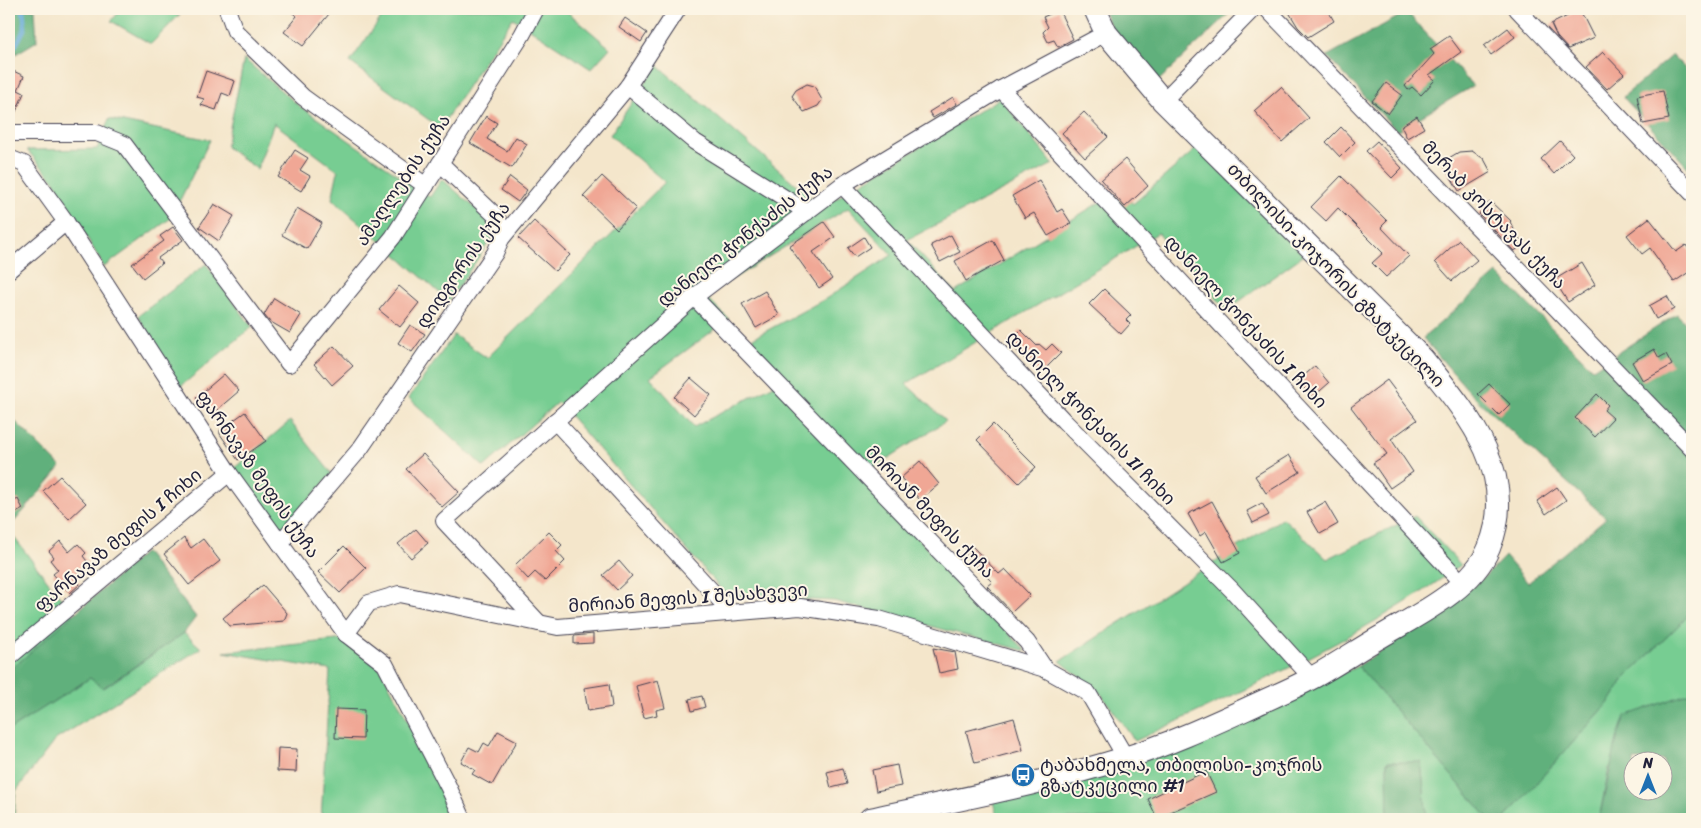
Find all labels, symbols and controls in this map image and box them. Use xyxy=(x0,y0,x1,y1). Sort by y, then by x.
street label: ამაღლების ქუჩა xyxy=(347,107,459,253)
street label: მერაბ კოსტავას ქუჩა xyxy=(1414,133,1574,297)
street label: თბილისი-კოჯორის გზატკეცილი xyxy=(1219,155,1453,395)
street label: დანიელ ჭონქაძის ქუჩა xyxy=(650,157,840,315)
street label: დიდგორის ქუჩა xyxy=(407,195,519,335)
street label: დანიელ ჭონქაძის I ჩიხი xyxy=(1156,228,1336,416)
street label: დანიელ ჭონქაძის II ჩიხი xyxy=(998,323,1184,513)
street label: ფარნავაზ მეფის ქუჩა xyxy=(188,383,328,565)
street label: მირიან მეფის ქუჩა xyxy=(857,438,1003,586)
street label: ფარნავაზ მეფის I ჩიხი xyxy=(27,460,209,620)
street label: მირიან მეფის I შესახვევი xyxy=(567,574,809,622)
place label: ტაბახმელა, თბილისი-კოჯრის გზატკეცილი #1 xyxy=(1040,749,1322,802)
north arrow xyxy=(1624,750,1674,800)
text: N xyxy=(1642,751,1653,776)
bus stop icon: ტაბახმელა, თბილისი-კოჯრის გზატკეცილი #1 xyxy=(1010,762,1036,788)

